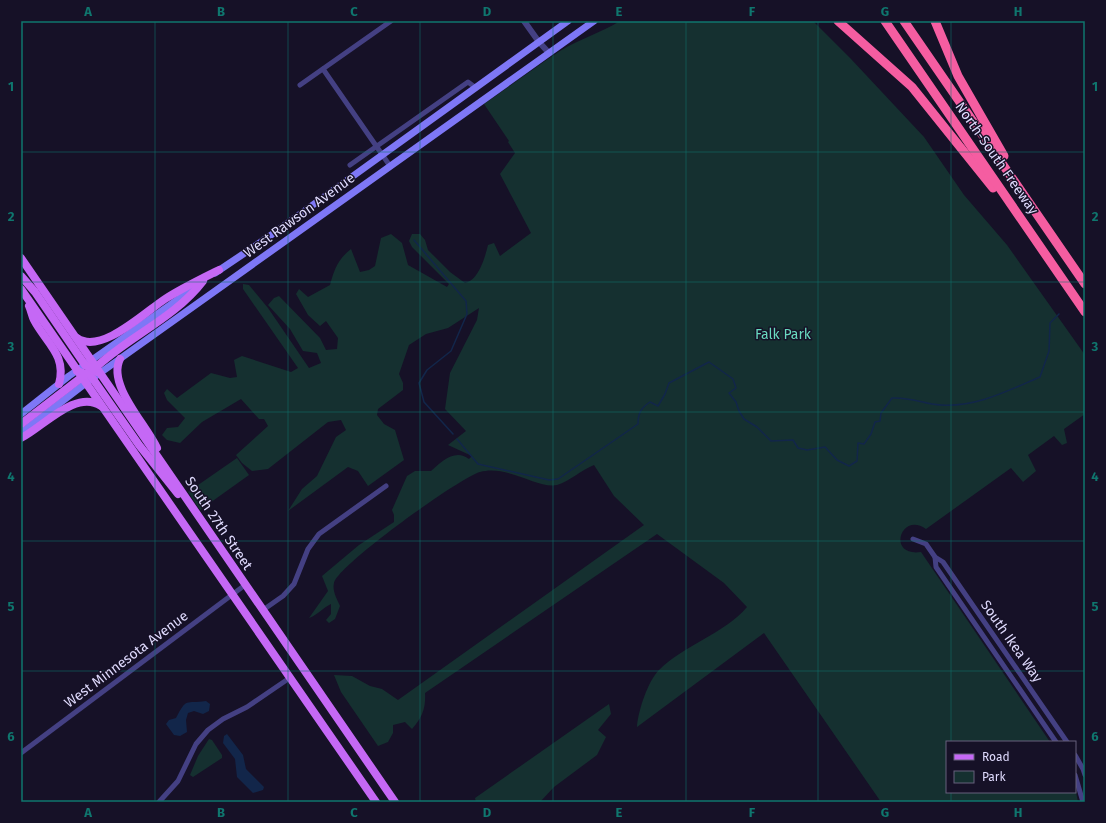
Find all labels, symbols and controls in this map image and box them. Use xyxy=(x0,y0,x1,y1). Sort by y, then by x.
text: A xyxy=(83,4,92,19)
text: B xyxy=(217,4,225,19)
text: C xyxy=(350,4,358,19)
text: D xyxy=(483,4,492,19)
text: E xyxy=(616,4,623,19)
text: F xyxy=(749,4,756,19)
text: G xyxy=(881,4,889,19)
text: H xyxy=(1014,4,1022,19)
text: 1 xyxy=(8,79,14,94)
text: 1 xyxy=(1092,79,1098,94)
street label: North-South Freeway xyxy=(951,99,1042,218)
street label: West Rawson Avenue xyxy=(240,169,358,261)
text: 2 xyxy=(8,209,15,224)
text: 2 xyxy=(1092,209,1099,224)
park label: Falk Park xyxy=(755,326,812,343)
text: 3 xyxy=(7,339,15,354)
text: 3 xyxy=(1091,339,1099,354)
text: 4 xyxy=(7,469,15,484)
text: 4 xyxy=(1091,469,1099,484)
street label: South 27th Street xyxy=(181,473,257,574)
street label: South Ikea Way xyxy=(977,597,1046,686)
text: 5 xyxy=(8,599,15,614)
text: 5 xyxy=(1092,599,1099,614)
street label: West Minnesota Avenue xyxy=(61,607,192,712)
text: 6 xyxy=(7,729,15,744)
text: 6 xyxy=(1091,729,1099,744)
legend xyxy=(946,741,1076,793)
text: Road xyxy=(982,750,1010,764)
text: Park xyxy=(982,770,1006,784)
text: A xyxy=(83,805,92,820)
text: B xyxy=(217,805,225,820)
text: C xyxy=(350,805,358,820)
text: D xyxy=(483,805,492,820)
text: E xyxy=(616,805,623,820)
text: F xyxy=(749,805,756,820)
text: G xyxy=(881,805,889,820)
text: H xyxy=(1014,805,1022,820)

